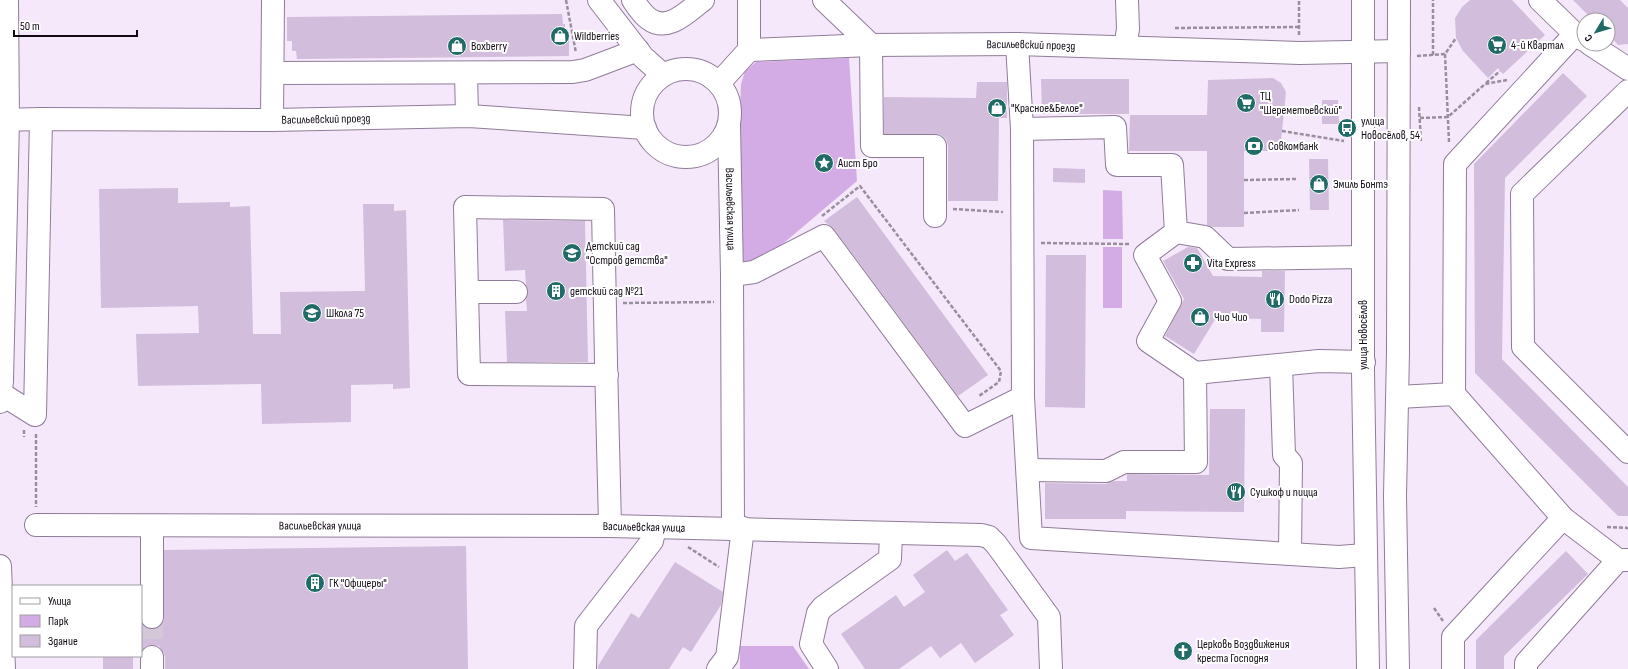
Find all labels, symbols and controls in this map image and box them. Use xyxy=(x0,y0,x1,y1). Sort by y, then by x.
scale bar xyxy=(14,12,137,38)
north arrow xyxy=(1576,12,1616,52)
text: 50 m xyxy=(20,19,40,34)
shop icon: Wildberries xyxy=(549,25,571,47)
place label: Wildberries xyxy=(574,29,619,44)
text: С xyxy=(1581,31,1595,44)
supermarket icon: 4-й Квартал xyxy=(1486,34,1508,56)
shop icon: Boxberry xyxy=(446,35,468,57)
street label: Васильевский проезд xyxy=(986,36,1076,53)
place label: 4-й Квартал xyxy=(1511,38,1565,53)
place label: Boxberry xyxy=(471,39,508,54)
place label: ТЦ "Шереметьевский" xyxy=(1260,89,1342,118)
supermarket icon: ТЦ "Шереметьевский" xyxy=(1235,92,1257,114)
shop icon: "Красное&Белое" xyxy=(986,97,1008,119)
place label: "Красное&Белое" xyxy=(1011,101,1083,116)
street label: Васильевский проезд xyxy=(281,111,371,127)
place label: улица Новосёлов, 54 xyxy=(1361,114,1420,143)
bus stop icon: улица Новосёлов, 54 xyxy=(1336,117,1358,139)
bank icon: Совкомбанк xyxy=(1243,135,1265,157)
place label: Совкомбанк xyxy=(1268,139,1319,154)
place icon: Аист Бро xyxy=(813,152,835,174)
place label: Аист Бро xyxy=(837,156,878,171)
street label: Васильевская улица xyxy=(722,168,739,251)
shop icon: Эмиль Бонтэ xyxy=(1308,173,1330,195)
place label: Эмиль Бонтэ xyxy=(1333,177,1388,192)
place label: Детский сад "Остров детства" xyxy=(586,239,668,268)
school or university icon: Детский сад "Остров детства" xyxy=(561,242,583,264)
pharmacy icon: Vita Express xyxy=(1182,252,1204,274)
place label: Vita Express xyxy=(1207,256,1256,271)
building icon: детский сад №21 xyxy=(545,280,567,302)
place label: детский сад №21 xyxy=(570,284,644,299)
restaurant icon: Dodo Pizza xyxy=(1264,288,1286,310)
place label: Dodo Pizza xyxy=(1289,292,1333,307)
street label: улица Новосёлов xyxy=(1356,300,1371,370)
school or university icon: Школа 75 xyxy=(301,302,323,324)
place label: Школа 75 xyxy=(326,306,364,321)
shop icon: Чио Чио xyxy=(1189,306,1211,328)
place label: Чио Чио xyxy=(1214,310,1248,325)
restaurant icon: Сушкоф и пицца xyxy=(1225,481,1247,503)
place label: Сушкоф и пицца xyxy=(1250,485,1318,500)
street label: Васильевская улица xyxy=(279,518,362,533)
street label: Васильевская улица xyxy=(603,518,686,535)
building icon: ГК "Офицеры" xyxy=(304,572,326,594)
place label: ГК "Офицеры" xyxy=(329,576,387,591)
legend xyxy=(12,585,142,657)
text: Улица xyxy=(48,594,72,609)
text: Парк xyxy=(48,614,69,629)
text: Здание xyxy=(48,634,78,649)
place label: Церковь Воздвижения креста Господня xyxy=(1197,637,1290,666)
church icon: Церковь Воздвижения креста Господня xyxy=(1172,640,1194,662)

